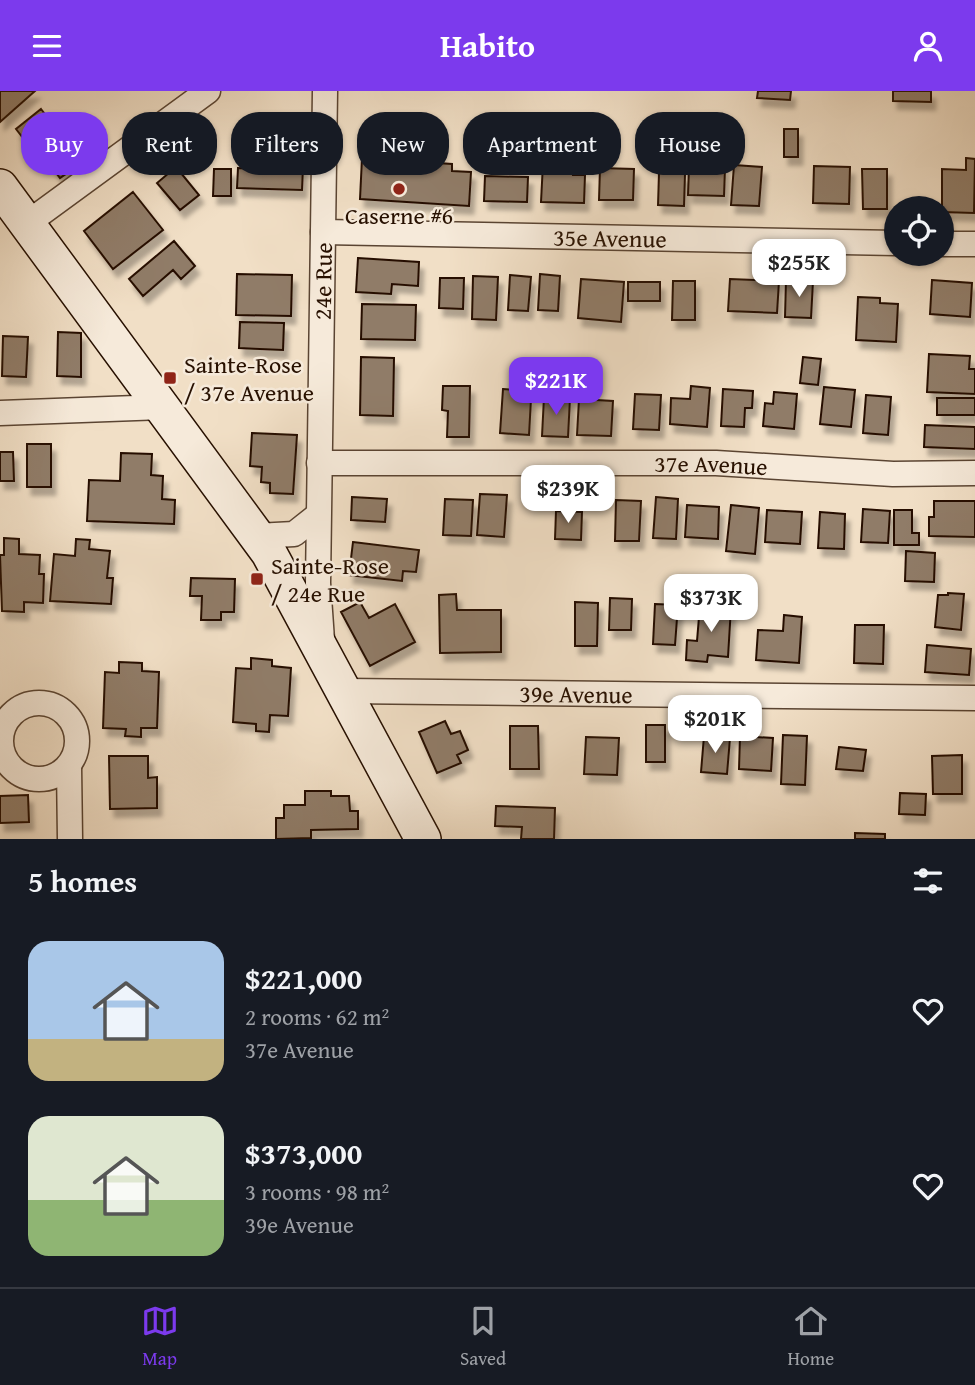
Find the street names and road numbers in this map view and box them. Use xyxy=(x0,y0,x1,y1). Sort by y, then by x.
street label: 35e Avenue xyxy=(553,219,667,256)
street label: 24e Rue xyxy=(304,242,340,320)
street label: 37e Avenue xyxy=(654,446,769,484)
street label: 39e Avenue xyxy=(519,675,633,712)

